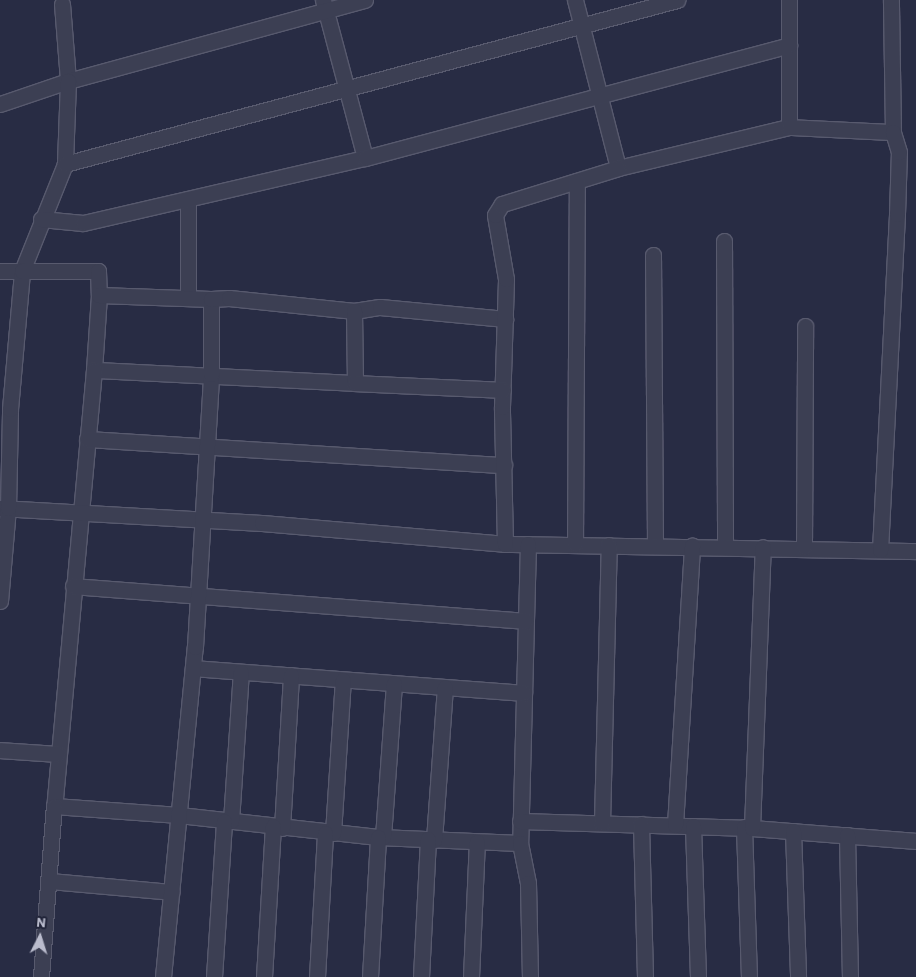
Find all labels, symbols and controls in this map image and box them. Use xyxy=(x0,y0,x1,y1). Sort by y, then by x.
north arrow xyxy=(15,912,65,962)
text: N xyxy=(36,913,47,930)

